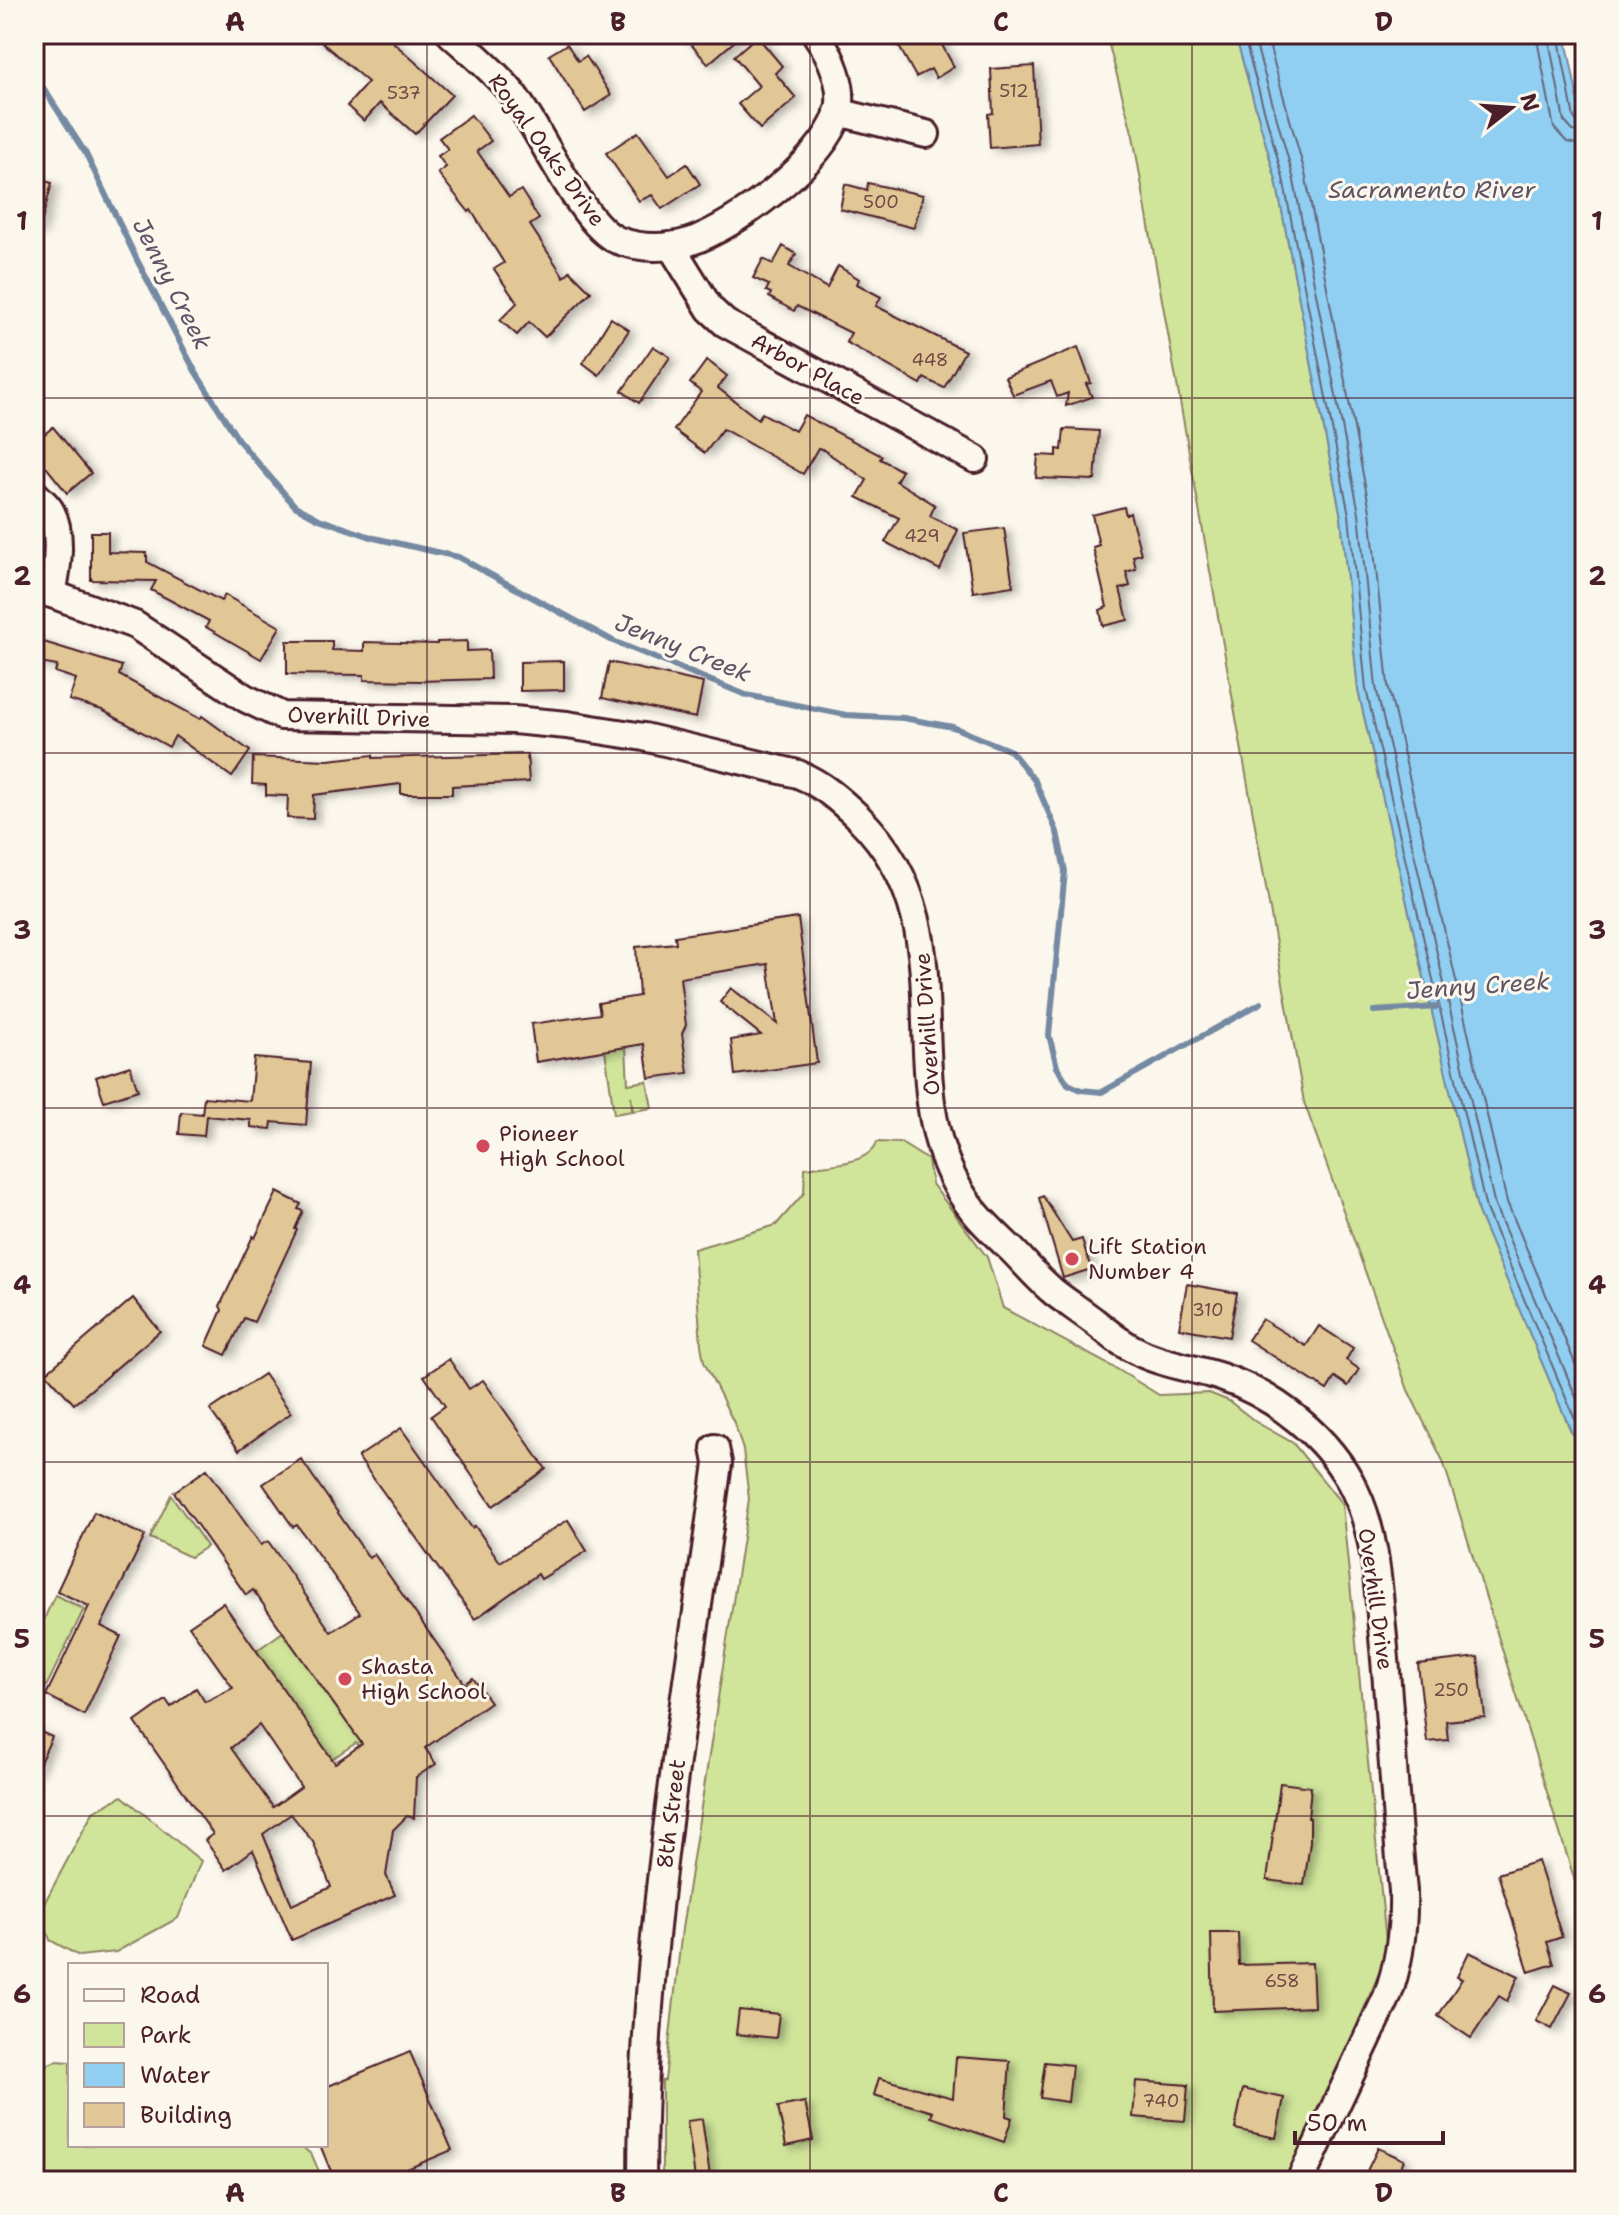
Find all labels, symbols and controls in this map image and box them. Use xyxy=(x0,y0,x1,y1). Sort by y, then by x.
text: A xyxy=(225,4,245,39)
text: B xyxy=(610,4,626,39)
text: C xyxy=(993,4,1009,39)
text: D xyxy=(1375,4,1393,39)
street label: Royal Oaks Drive xyxy=(482,68,612,232)
north arrow xyxy=(1471,68,1551,148)
house number: 512 xyxy=(999,79,1029,103)
house number: 537 xyxy=(387,81,421,105)
text: N xyxy=(1513,90,1546,115)
water label: Sacramento River xyxy=(1328,174,1536,206)
house number: 500 xyxy=(863,190,899,214)
text: 1 xyxy=(16,203,28,238)
text: 1 xyxy=(1591,203,1603,238)
water label: Jenny Creek xyxy=(125,212,219,356)
street label: Arbor Place xyxy=(746,326,870,412)
house number: 448 xyxy=(912,348,948,372)
house number: 429 xyxy=(904,524,940,548)
text: 2 xyxy=(13,558,31,593)
text: 2 xyxy=(1588,558,1606,593)
water label: Jenny Creek xyxy=(610,606,756,690)
street label: Overhill Drive xyxy=(287,700,431,734)
text: 3 xyxy=(13,912,31,947)
text: 3 xyxy=(1588,912,1606,947)
street label: Overhill Drive xyxy=(908,952,946,1096)
water label: Jenny Creek xyxy=(1405,965,1551,1007)
place label: Pioneer High School xyxy=(499,1119,625,1173)
marker: Pioneer High School xyxy=(474,1137,492,1155)
place label: Lift Station Number 4 xyxy=(1088,1232,1207,1286)
marker: Lift Station Number 4 xyxy=(1063,1250,1081,1268)
text: 4 xyxy=(13,1267,31,1302)
text: 4 xyxy=(1588,1267,1606,1302)
house number: 310 xyxy=(1192,1298,1224,1322)
street label: Overhill Drive xyxy=(1352,1526,1400,1672)
text: 5 xyxy=(14,1621,30,1656)
text: 5 xyxy=(1589,1621,1605,1656)
place label: Shasta High School xyxy=(361,1652,487,1706)
marker: Shasta High School xyxy=(336,1670,354,1688)
house number: 250 xyxy=(1433,1678,1469,1702)
street label: 8th Street xyxy=(650,1758,692,1870)
legend xyxy=(68,1963,328,2147)
house number: 658 xyxy=(1264,1969,1300,1993)
text: 6 xyxy=(13,1976,31,2011)
text: 6 xyxy=(1588,1976,1606,2011)
text: Road xyxy=(140,1979,200,2011)
text: Park xyxy=(140,2019,192,2051)
text: Water xyxy=(140,2059,211,2091)
house number: 740 xyxy=(1143,2089,1179,2113)
scale bar xyxy=(1295,2095,1443,2145)
text: Building xyxy=(140,2099,232,2131)
text: 50 m xyxy=(1307,2107,1367,2139)
text: A xyxy=(225,2175,245,2210)
text: B xyxy=(610,2175,626,2210)
text: C xyxy=(993,2175,1009,2210)
text: D xyxy=(1375,2175,1393,2210)

